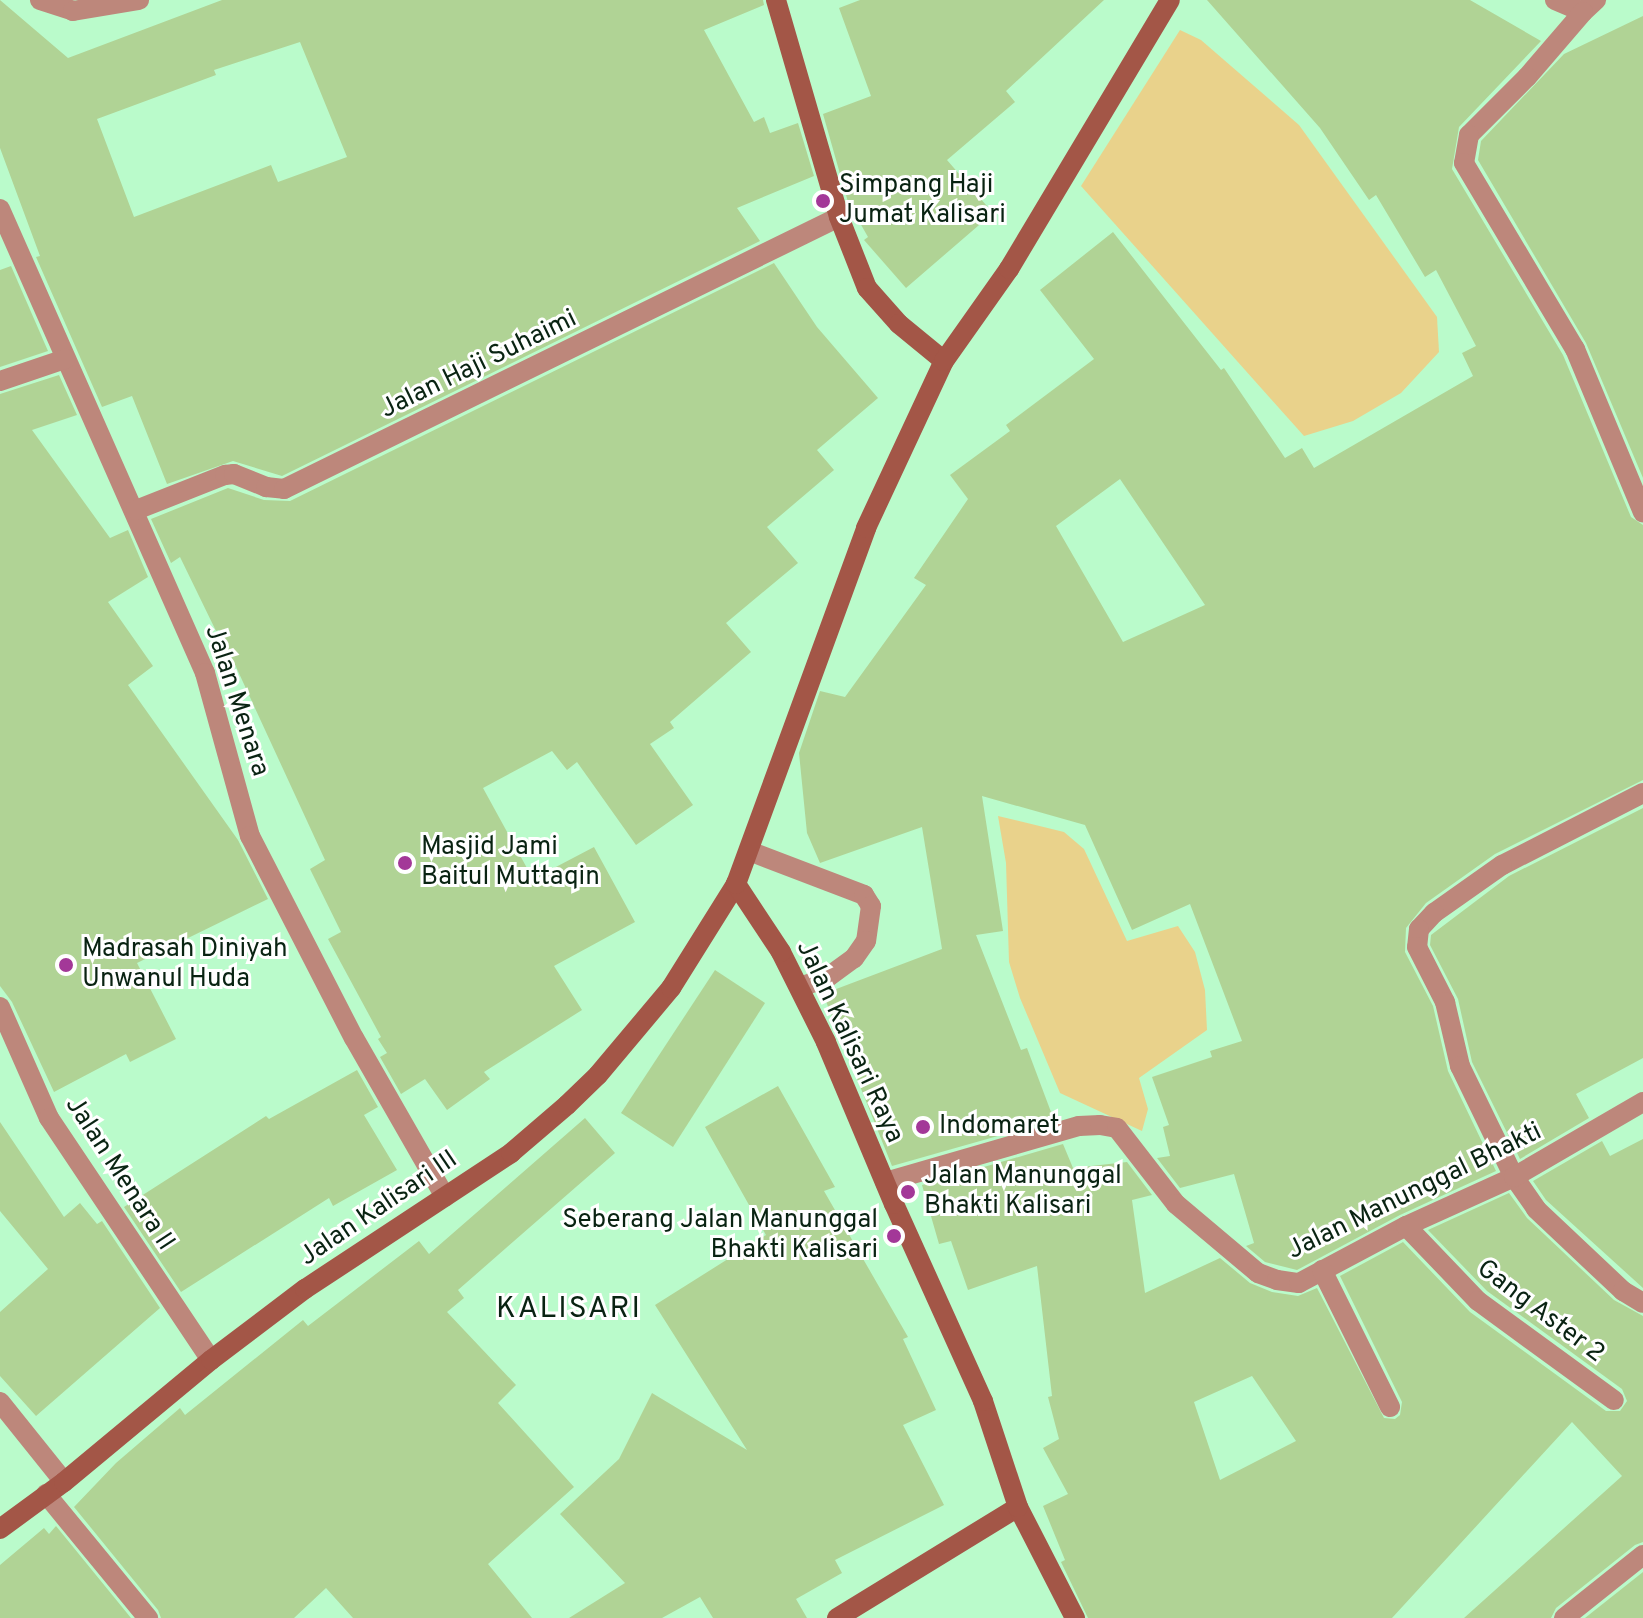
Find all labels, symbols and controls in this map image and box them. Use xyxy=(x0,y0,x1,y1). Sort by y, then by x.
place label: Simpang Haji Jumat Kalisari xyxy=(839,170,1006,232)
marker: Simpang Haji Jumat Kalisari xyxy=(814,192,832,210)
street label: Jalan Haji Suhaimi xyxy=(376,304,582,426)
street label: Jalan Menara xyxy=(197,622,275,780)
place label: Masjid Jami Baitul Muttaqin xyxy=(421,832,600,894)
marker: Masjid Jami Baitul Muttaqin xyxy=(396,854,414,872)
place label: Madrasah Diniyah Unwanul Huda xyxy=(82,934,288,996)
street label: Jalan Kalisari Raya xyxy=(788,936,910,1148)
marker: Madrasah Diniyah Unwanul Huda xyxy=(57,956,75,974)
street label: Jalan Menara II xyxy=(58,1091,180,1257)
place label: Indomaret xyxy=(939,1111,1060,1143)
street label: Jalan Manunggal Bhakti xyxy=(1283,1117,1547,1267)
marker: Indomaret xyxy=(914,1118,932,1136)
street label: Jalan Kalisari III xyxy=(294,1145,464,1273)
place label: Jalan Manunggal Bhakti Kalisari xyxy=(924,1161,1122,1222)
marker: Jalan Manunggal Bhakti Kalisari xyxy=(899,1183,917,1201)
place label: Seberang Jalan Manunggal Bhakti Kalisari xyxy=(562,1205,878,1266)
marker: Seberang Jalan Manunggal Bhakti Kalisari xyxy=(885,1227,903,1245)
street label: Gang Aster 2 xyxy=(1469,1253,1611,1371)
district label: KALISARI xyxy=(496,1292,642,1328)

